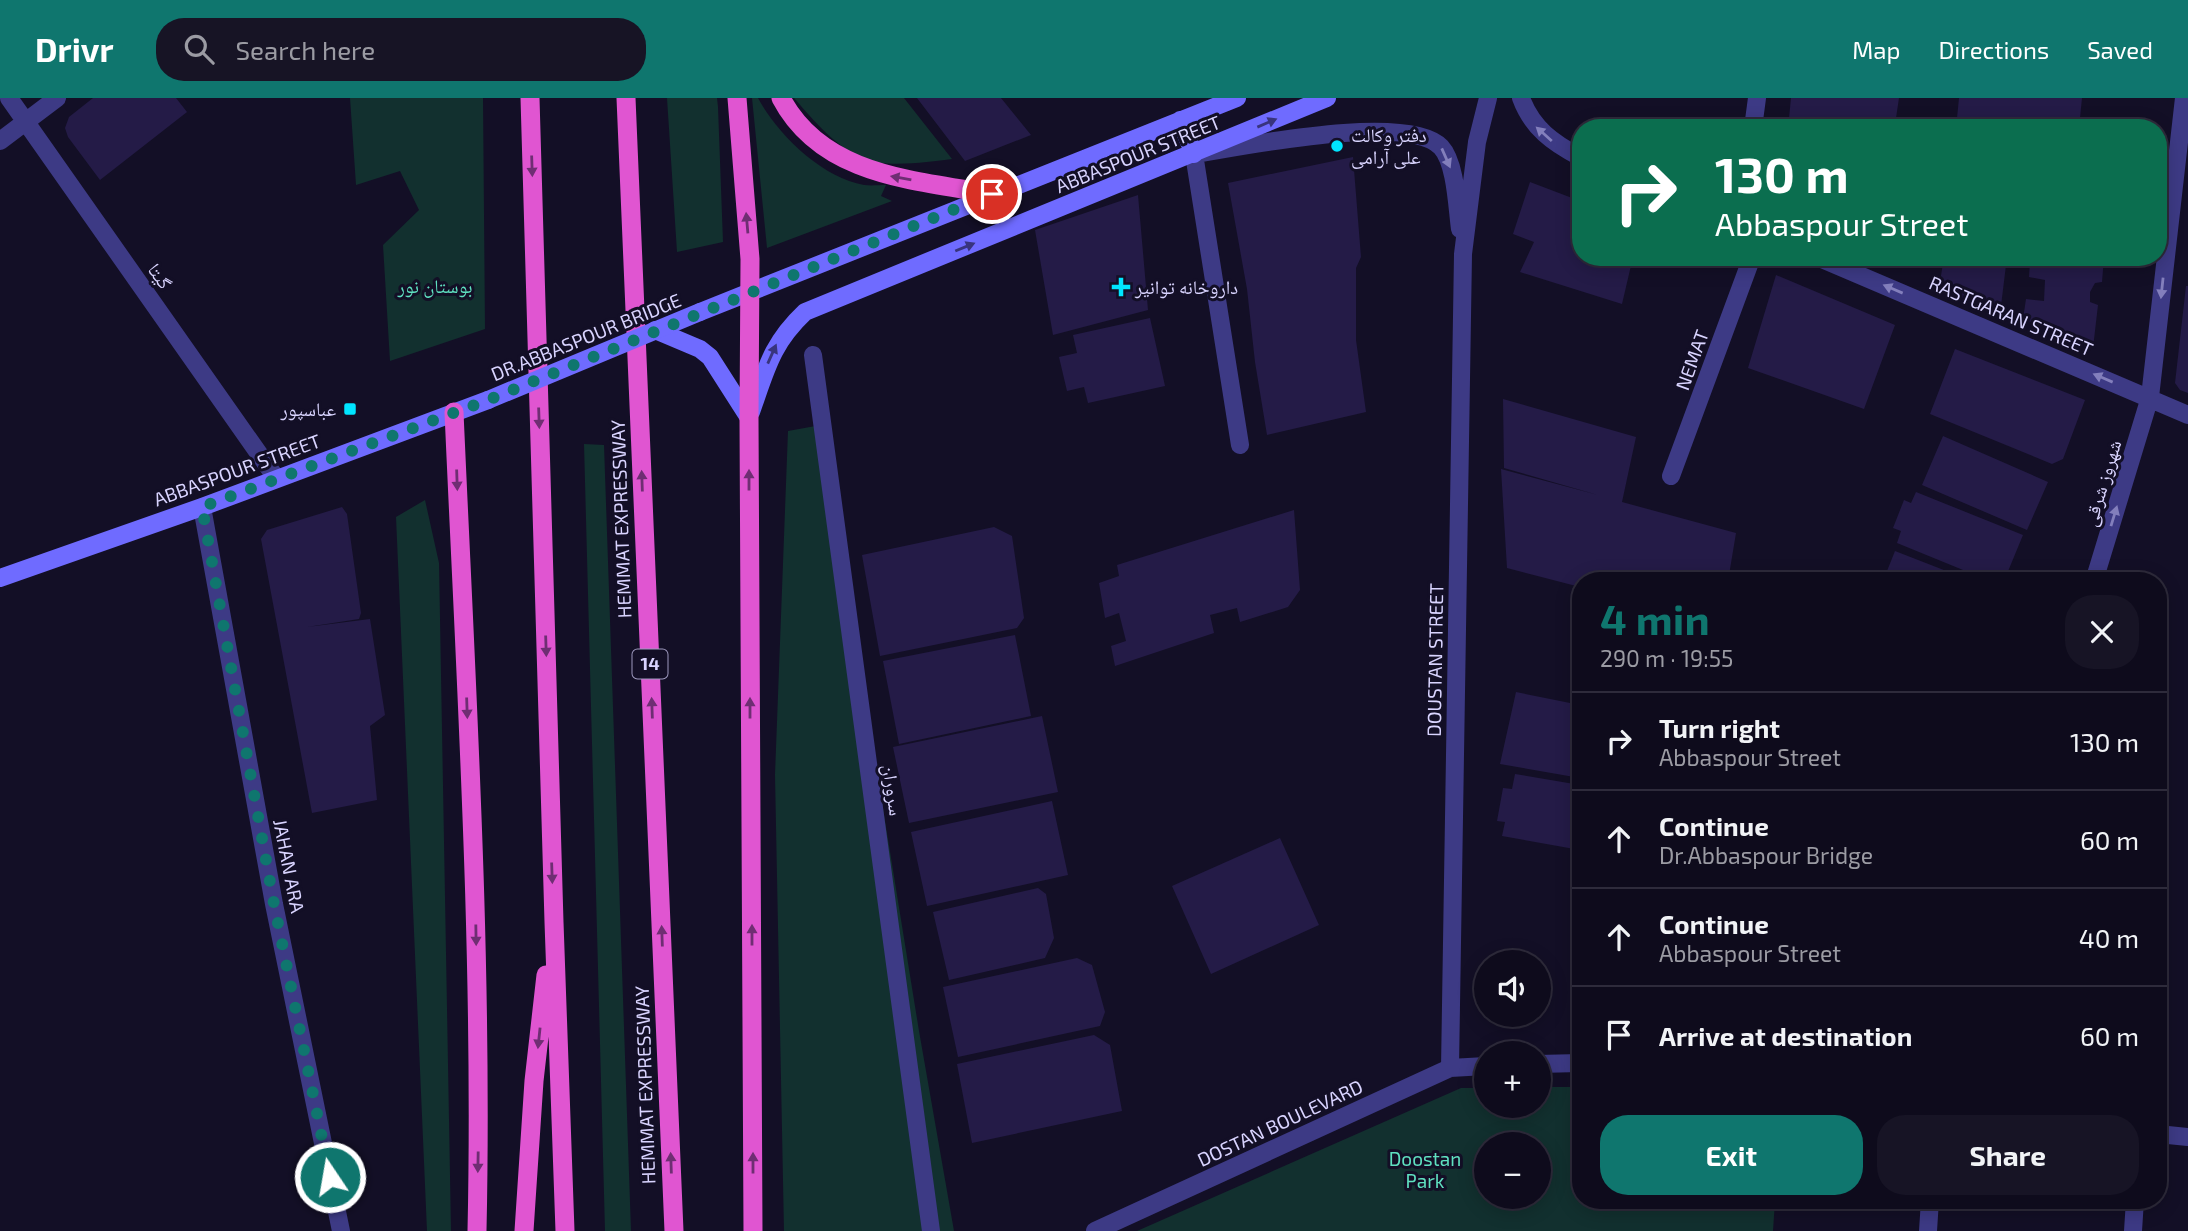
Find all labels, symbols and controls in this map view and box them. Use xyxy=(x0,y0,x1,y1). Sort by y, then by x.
search box xyxy=(156,18,646,81)
text: Drivr xyxy=(35,29,114,69)
icon: search xyxy=(180,30,218,68)
text: Search here xyxy=(236,34,375,65)
text: Map xyxy=(1852,35,1900,64)
text: Directions xyxy=(1938,35,2049,64)
text: Saved xyxy=(2087,35,2153,64)
street label: ABBASPOUR STREET xyxy=(1052,110,1224,197)
one-way arrow xyxy=(1256,118,1277,129)
place label: دفتر وکالت علی آرامی xyxy=(1351,123,1427,169)
one-way arrow xyxy=(1535,126,1553,142)
marker: دفتر وکالت علی آرامی xyxy=(1329,138,1345,154)
text: 130 m xyxy=(1715,144,1849,203)
icon: right xyxy=(1600,147,1691,238)
one-way arrow xyxy=(1441,148,1452,169)
one-way arrow xyxy=(527,155,538,177)
pin xyxy=(962,164,1022,224)
one-way arrow xyxy=(890,172,912,183)
icon: arrive xyxy=(973,175,1011,213)
text: Abbaspour Street xyxy=(1715,204,1968,242)
one-way arrow xyxy=(741,212,752,234)
one-way arrow xyxy=(955,241,976,252)
street label: گیتا xyxy=(143,258,177,293)
street label: RASTGARAN STREET xyxy=(1926,271,2097,360)
park label: بوستان نور xyxy=(396,274,473,298)
place label: داروخانه توانیر xyxy=(1134,275,1238,299)
one-way arrow xyxy=(2157,277,2168,299)
marker: داروخانه توانیر xyxy=(1113,279,1129,295)
one-way arrow xyxy=(1883,283,1904,294)
street label: DR.ABBASPOUR BRIDGE xyxy=(487,288,684,385)
street label: NEMAT xyxy=(1670,327,1713,393)
one-way arrow xyxy=(766,344,778,364)
one-way arrow xyxy=(2092,372,2113,383)
place label: عباسپور xyxy=(279,397,336,421)
marker: عباسپور xyxy=(342,401,358,417)
one-way arrow xyxy=(534,407,545,429)
street label: HEMMAT EXPRESSWAY xyxy=(606,419,635,619)
street label: ABBASPOUR STREET xyxy=(150,429,324,510)
street label: شهروز شرقی xyxy=(2078,437,2126,529)
one-way arrow xyxy=(743,469,755,491)
one-way arrow xyxy=(452,470,463,492)
one-way arrow xyxy=(637,470,648,492)
one-way arrow xyxy=(2110,505,2120,526)
street label: DOUSTAN STREET xyxy=(1422,583,1447,737)
text: 4 min xyxy=(1600,593,1710,643)
button: close xyxy=(2065,595,2139,669)
one-way arrow xyxy=(540,635,551,657)
text: 290 m · 19:55 xyxy=(1600,644,1733,672)
road number: 14 xyxy=(632,650,668,678)
one-way arrow xyxy=(462,697,473,719)
one-way arrow xyxy=(646,697,657,719)
one-way arrow xyxy=(744,697,756,719)
text: Turn right xyxy=(1659,712,1780,743)
icon: right xyxy=(1600,722,1638,760)
text: 130 m xyxy=(2070,726,2139,757)
text: Abbaspour Street xyxy=(1659,743,1841,771)
street label: سروران xyxy=(877,763,909,817)
text: Continue xyxy=(1659,810,1769,841)
street label: JAHAN ARA xyxy=(269,817,310,915)
icon: ahead xyxy=(1600,820,1638,858)
text: 60 m xyxy=(2080,824,2139,855)
text: Dr.Abbaspour Bridge xyxy=(1659,841,1873,869)
one-way arrow xyxy=(547,862,558,884)
text: Continue xyxy=(1659,908,1769,939)
icon: ahead xyxy=(1600,918,1638,956)
text: 40 m xyxy=(2079,922,2139,953)
one-way arrow xyxy=(470,924,482,946)
one-way arrow xyxy=(656,924,667,946)
one-way arrow xyxy=(746,924,757,946)
text: Abbaspour Street xyxy=(1659,939,1841,967)
map controls xyxy=(1474,950,1551,1209)
button: sound xyxy=(1474,950,1551,1027)
street label: HEMMAT EXPRESSWAY xyxy=(630,985,659,1185)
icon: arrive xyxy=(1600,1016,1638,1054)
text: Arrive at destination xyxy=(1659,1020,1912,1051)
text: 60 m xyxy=(2080,1020,2139,1051)
one-way arrow xyxy=(533,1027,544,1049)
button: + xyxy=(1474,1041,1551,1118)
street label: DOSTAN BOULEVARD xyxy=(1193,1074,1366,1171)
button: Exit xyxy=(1600,1115,1863,1195)
button: Share xyxy=(1877,1115,2139,1195)
button: − xyxy=(1474,1132,1551,1209)
position arrow xyxy=(293,1140,367,1214)
park label: Doostan Park xyxy=(1389,1147,1461,1192)
one-way arrow xyxy=(472,1152,484,1174)
one-way arrow xyxy=(666,1152,677,1174)
one-way arrow xyxy=(747,1152,759,1174)

